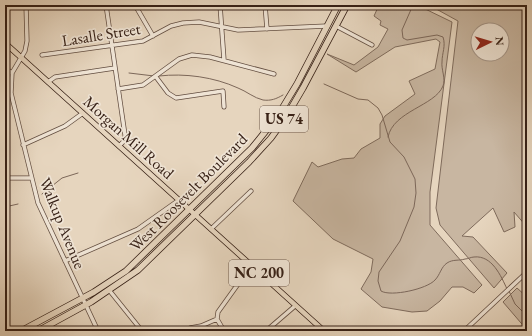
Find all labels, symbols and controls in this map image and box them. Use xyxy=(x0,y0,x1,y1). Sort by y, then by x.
street label: Lasalle Street xyxy=(60,18,142,51)
north arrow xyxy=(470,22,510,62)
text: N xyxy=(493,36,507,46)
street label: Morgan Mill Road xyxy=(79,91,179,184)
road number: US 74 xyxy=(260,106,308,132)
street label: West Roosevelt Boulevard xyxy=(125,128,253,256)
street label: Walkup Avenue xyxy=(35,174,90,272)
road number: NC 200 xyxy=(229,260,289,286)

